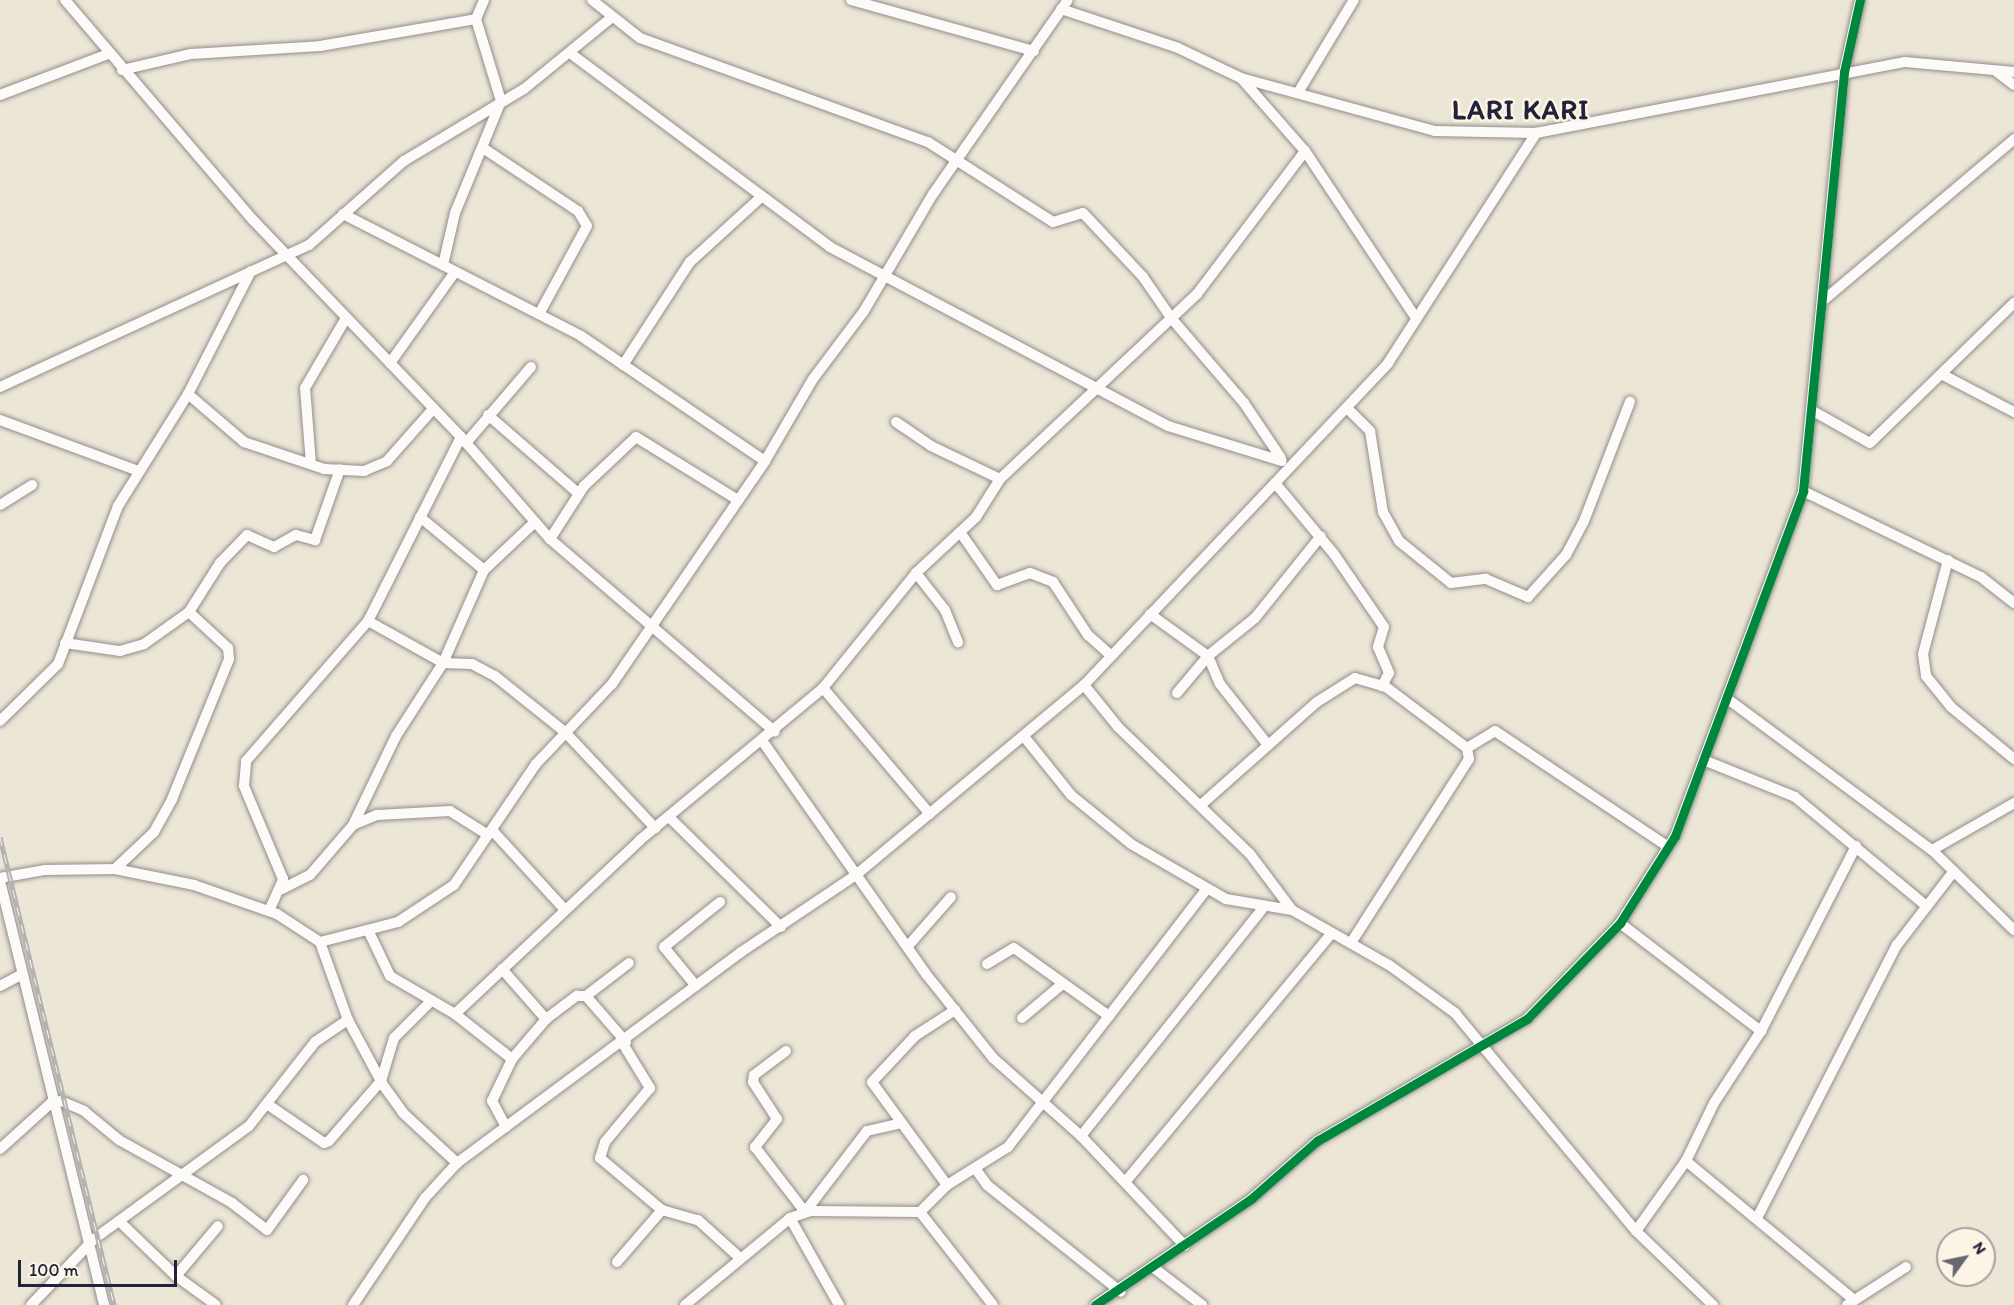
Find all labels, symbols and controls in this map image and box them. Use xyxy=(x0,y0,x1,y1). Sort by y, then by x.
district label: LARI KARI xyxy=(1455,94,1587,126)
north arrow xyxy=(1936,1227,1996,1287)
text: N xyxy=(1969,1238,1991,1258)
scale bar xyxy=(21,1248,180,1286)
text: 100 m xyxy=(29,1259,79,1281)

